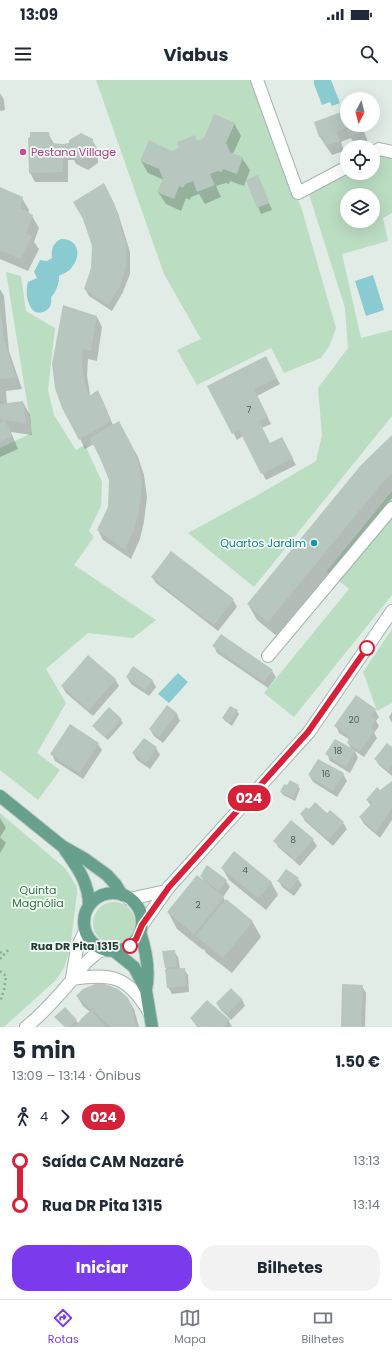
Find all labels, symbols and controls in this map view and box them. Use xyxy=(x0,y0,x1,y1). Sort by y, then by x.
text: 13:09 xyxy=(20,4,58,25)
text: Viabus xyxy=(163,42,229,67)
icon: menu xyxy=(12,43,34,65)
icon: search xyxy=(358,43,380,65)
north arrow xyxy=(340,92,380,132)
map controls xyxy=(340,92,380,228)
button: locate xyxy=(340,140,380,180)
place label: Pestana Village xyxy=(31,144,116,160)
marker: Pestana Village xyxy=(18,147,28,157)
button: layers xyxy=(340,188,380,228)
house number: 7 xyxy=(247,404,252,416)
place label: Quartos Jardim xyxy=(220,535,306,551)
marker: Quartos Jardim xyxy=(309,538,319,548)
unlabelled marker xyxy=(359,640,375,656)
house number: 20 xyxy=(349,714,360,726)
house number: 18 xyxy=(334,745,343,757)
house number: 16 xyxy=(322,768,331,780)
line badge: 024 xyxy=(226,785,272,811)
text: 024 xyxy=(236,788,262,808)
house number: 8 xyxy=(290,834,296,846)
house number: 4 xyxy=(242,864,248,876)
park label: Quinta Magnólia xyxy=(12,882,64,911)
house number: 2 xyxy=(195,899,201,911)
place label: Rua DR Pita 1315 xyxy=(31,938,119,954)
marker: Rua DR Pita 1315 xyxy=(122,938,138,954)
text: 5 min xyxy=(12,1035,76,1066)
text: 1.50 € xyxy=(335,1051,380,1072)
text: 13:09 – 13:14 · Ônibus xyxy=(12,1066,141,1085)
icon: walk xyxy=(12,1106,34,1128)
icon: forward xyxy=(54,1106,76,1128)
text: 4 xyxy=(40,1107,48,1126)
text: 024 xyxy=(90,1107,117,1127)
text: Saída CAM Nazaré xyxy=(42,1151,184,1172)
text: 13:13 xyxy=(354,1151,380,1170)
text: Rua DR Pita 1315 xyxy=(42,1195,162,1216)
text: 13:14 xyxy=(353,1195,380,1214)
button: Iniciar xyxy=(12,1245,192,1291)
button: Bilhetes xyxy=(200,1245,380,1291)
tab: Rotas xyxy=(48,1307,79,1348)
tab: Mapa xyxy=(174,1307,206,1348)
tab: Bilhetes xyxy=(302,1307,344,1348)

